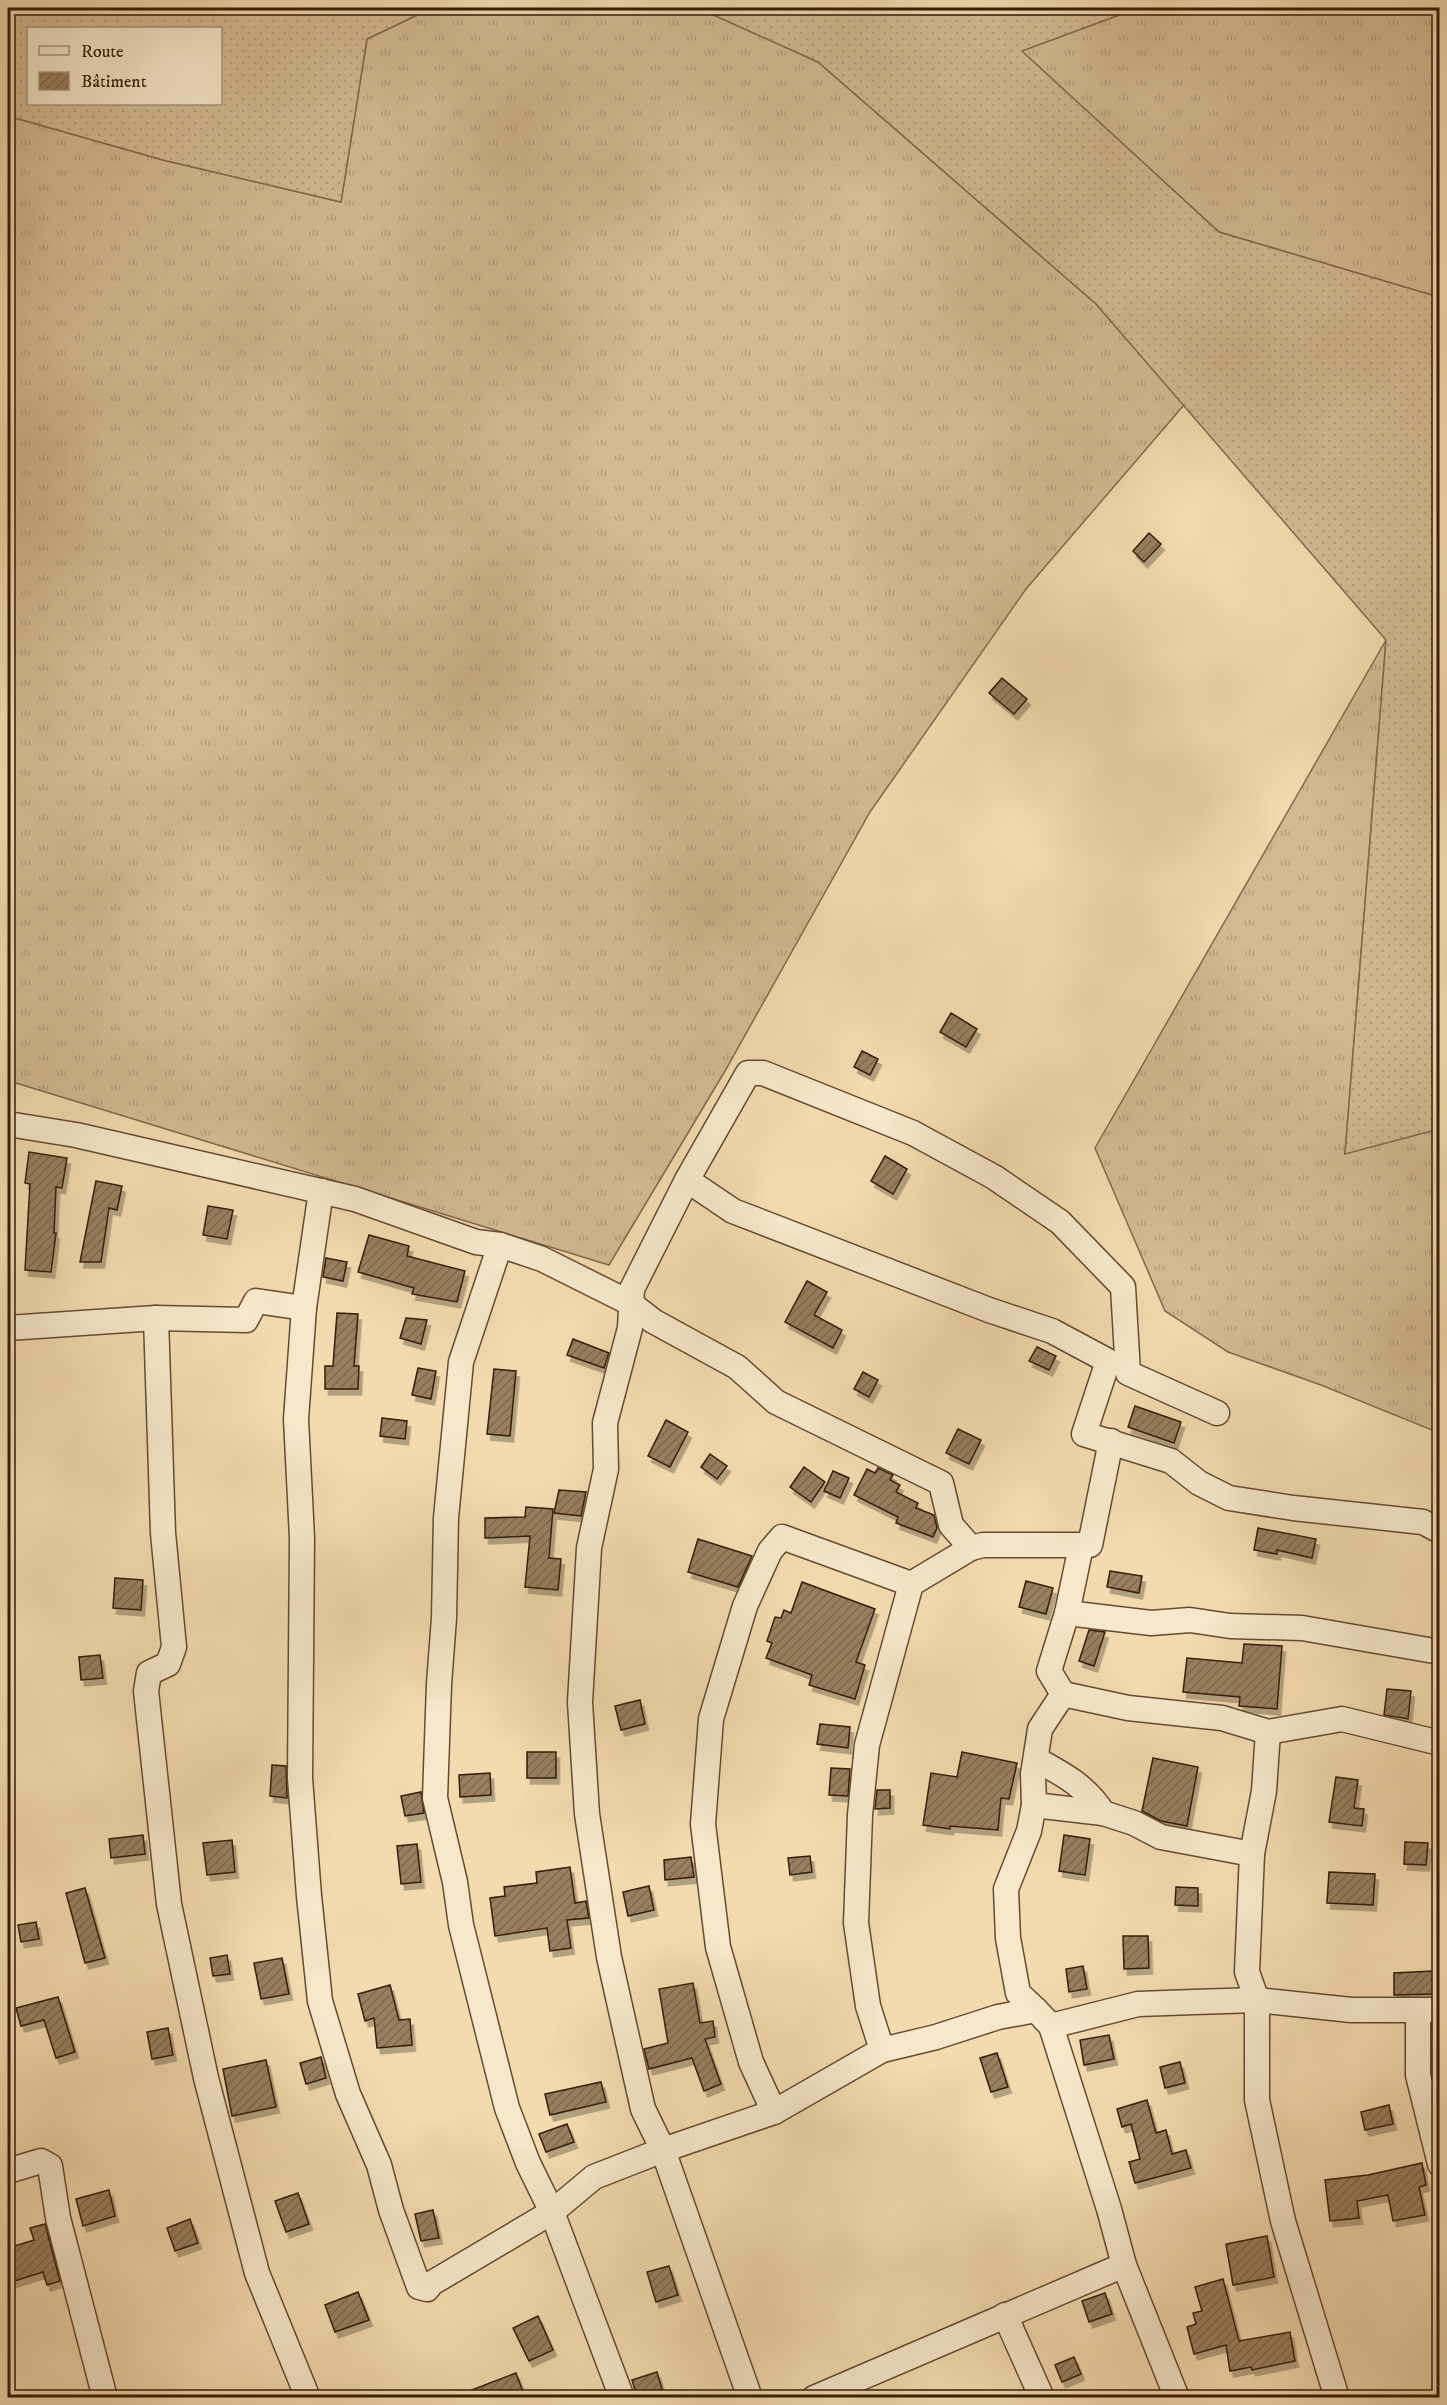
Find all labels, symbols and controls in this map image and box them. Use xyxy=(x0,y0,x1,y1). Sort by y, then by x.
legend xyxy=(27,27,222,105)
text: Route xyxy=(81,41,124,63)
text: Bâtiment xyxy=(81,71,147,93)

